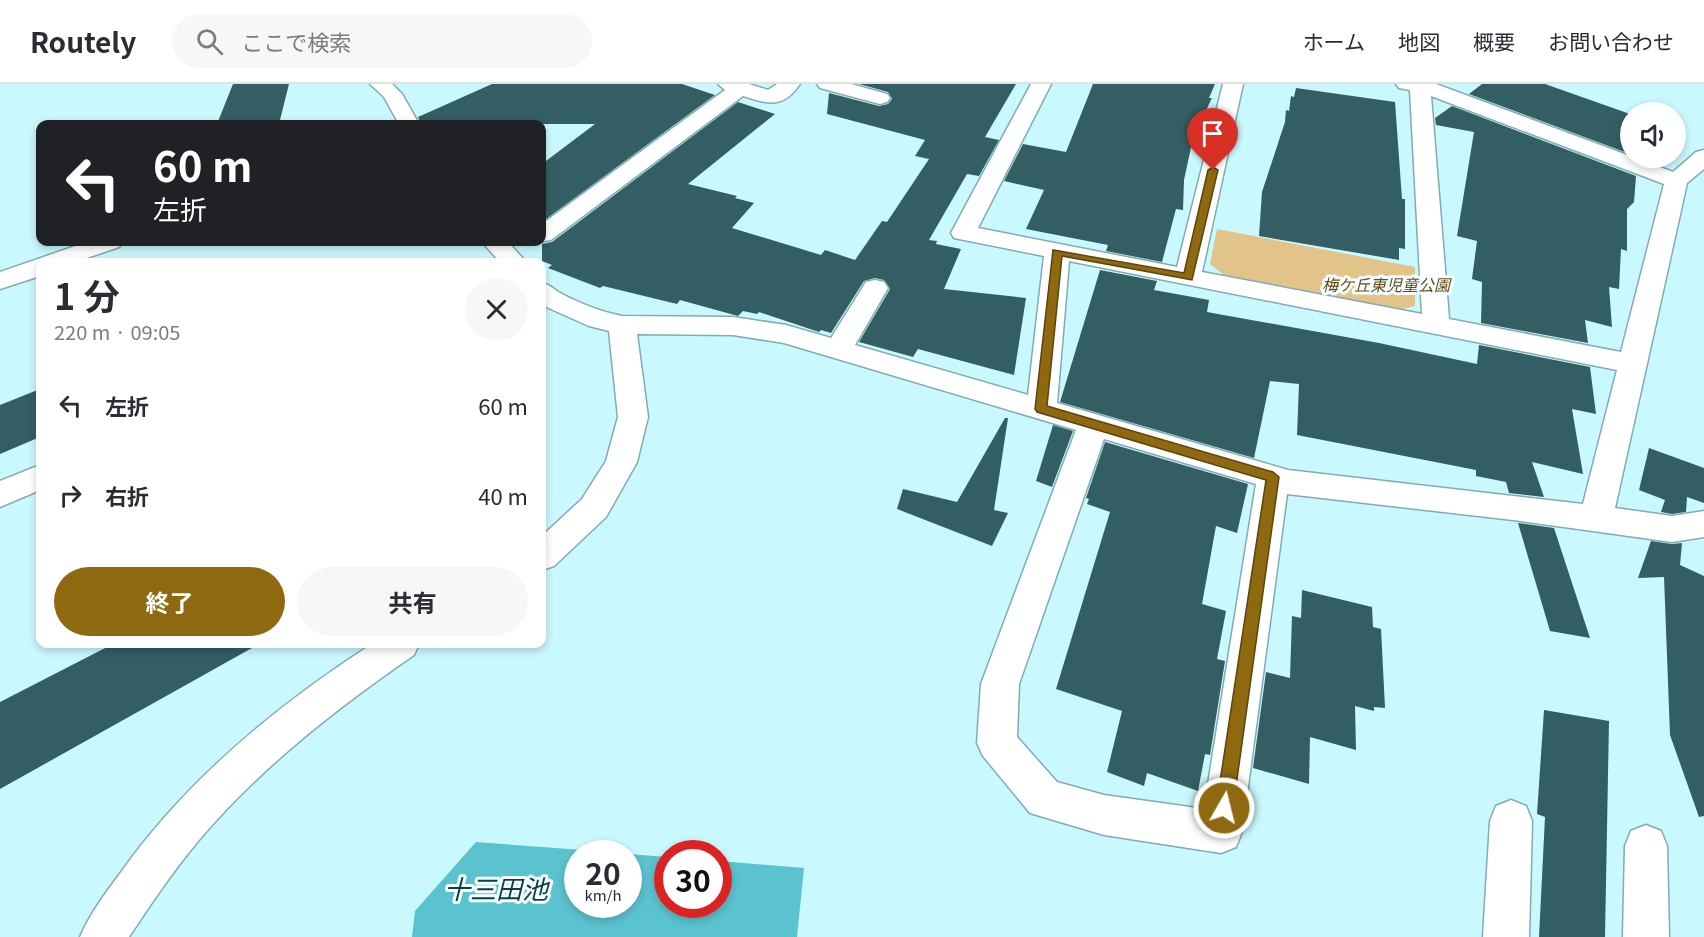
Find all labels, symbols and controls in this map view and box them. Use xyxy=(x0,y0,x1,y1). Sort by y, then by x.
search box xyxy=(172,14,592,68)
text: Routely xyxy=(30,21,136,61)
icon: search xyxy=(193,25,226,58)
text: ここで検索 xyxy=(241,25,351,57)
text: ホーム xyxy=(1303,26,1365,56)
text: 地図 xyxy=(1398,26,1440,56)
text: 概要 xyxy=(1473,26,1515,56)
text: お問い合わせ xyxy=(1548,26,1674,56)
map controls xyxy=(1620,102,1686,168)
button: sound xyxy=(1620,102,1686,168)
pin xyxy=(1187,108,1238,170)
icon: arrive xyxy=(1196,117,1229,150)
text: 60 m xyxy=(153,133,253,194)
icon: left xyxy=(54,144,132,222)
text: 左折 xyxy=(153,189,207,228)
text: 1 分 xyxy=(54,268,119,320)
park label: 梅ケ丘東児童公園 xyxy=(1322,272,1452,296)
button: close xyxy=(465,278,528,341)
text: 220 m · 09:05 xyxy=(54,317,180,346)
icon: left xyxy=(54,389,87,422)
text: 左折 xyxy=(105,389,149,421)
text: 60 m xyxy=(478,389,528,421)
icon: right xyxy=(54,479,87,512)
text: 右折 xyxy=(105,479,149,511)
text: 40 m xyxy=(478,479,528,511)
button: 終了 xyxy=(54,567,285,636)
button: 共有 xyxy=(297,567,528,636)
position arrow xyxy=(1192,776,1256,840)
speed limit sign: 30 xyxy=(654,840,732,918)
text: 20 xyxy=(585,850,621,894)
water label: 十三田池 xyxy=(444,869,551,906)
text: km/h xyxy=(584,884,622,905)

